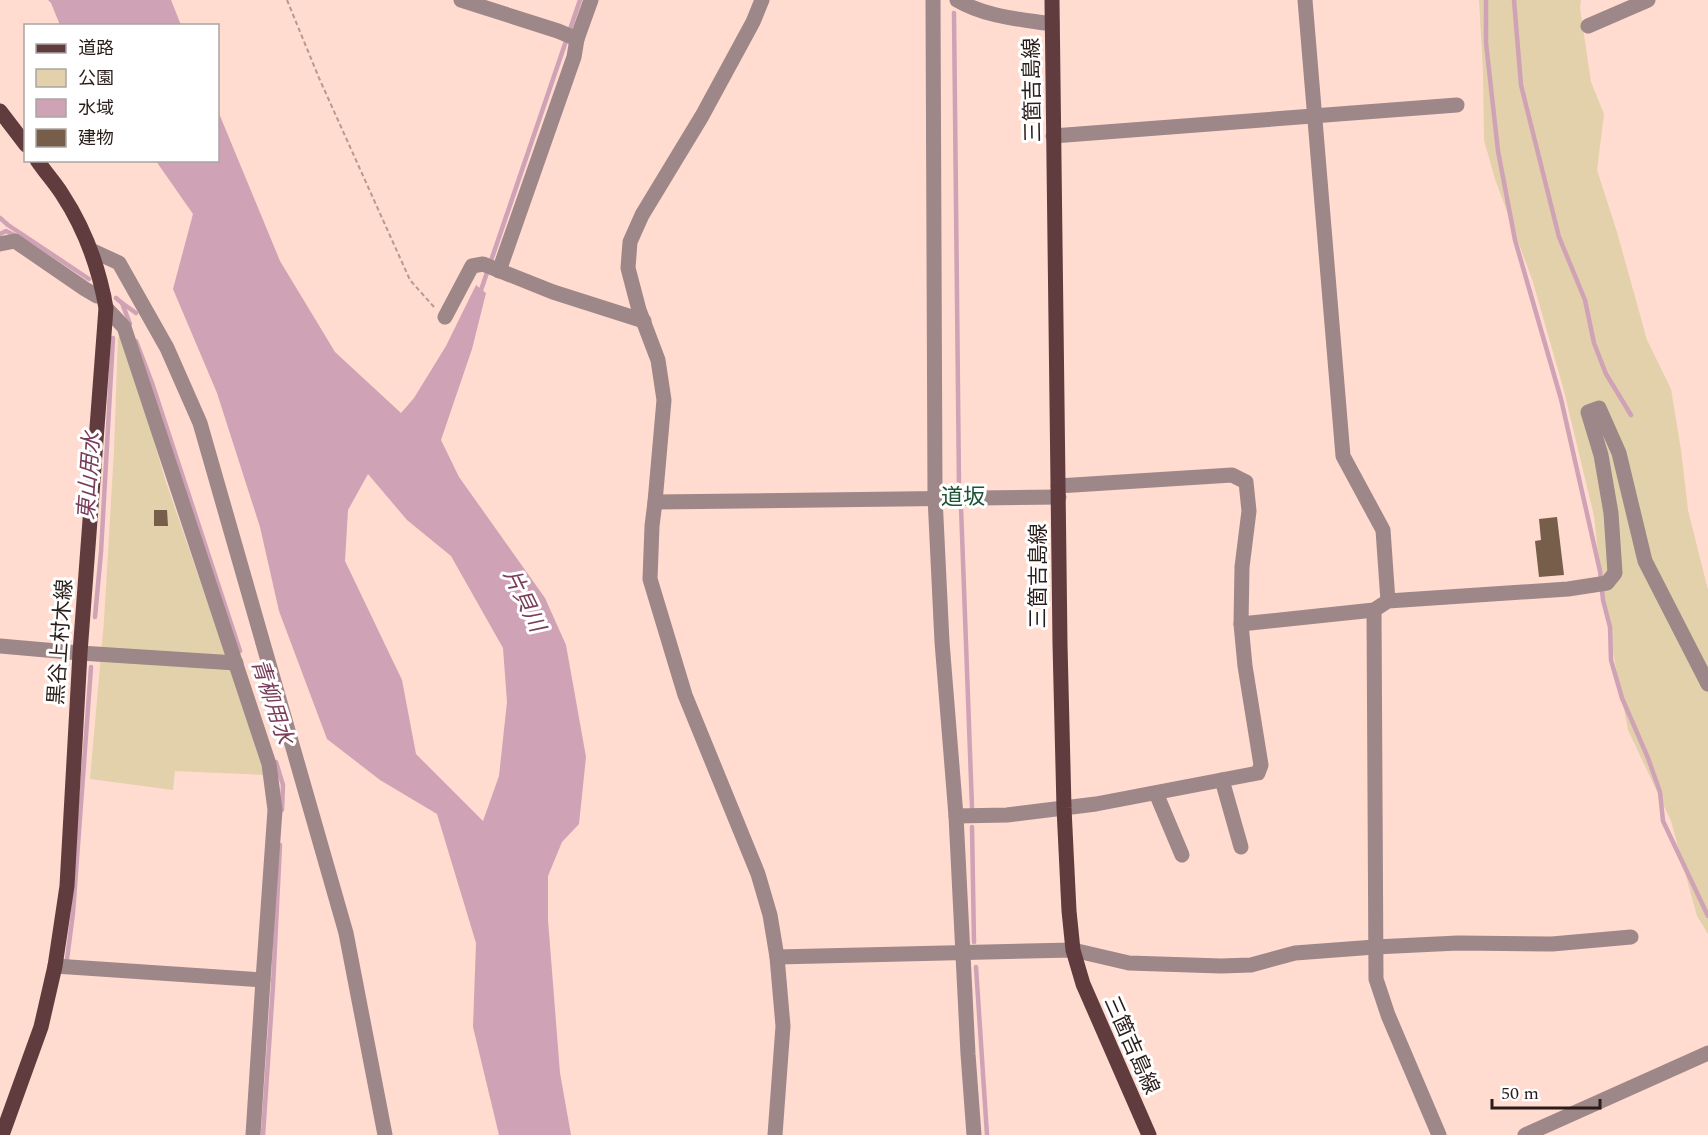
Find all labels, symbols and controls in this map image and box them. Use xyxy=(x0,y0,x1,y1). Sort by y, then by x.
legend xyxy=(24,24,219,162)
text: 道路 xyxy=(78,35,114,62)
street label: 三箇吉島線 xyxy=(1016,37,1050,143)
text: 公園 xyxy=(78,65,114,92)
text: 水域 xyxy=(78,95,114,122)
text: 建物 xyxy=(78,125,114,152)
water label: 東山用水 xyxy=(70,429,109,521)
district label: 道坂 xyxy=(941,481,985,514)
street label: 三箇吉島線 xyxy=(1023,524,1055,629)
water label: 片貝川 xyxy=(494,564,554,639)
street label: 黒谷上村木線 xyxy=(41,578,81,706)
water label: 青柳用水 xyxy=(242,655,301,750)
street label: 三箇吉島線 xyxy=(1095,991,1167,1100)
scale bar xyxy=(1492,1072,1600,1110)
text: 50 m xyxy=(1501,1080,1539,1107)

